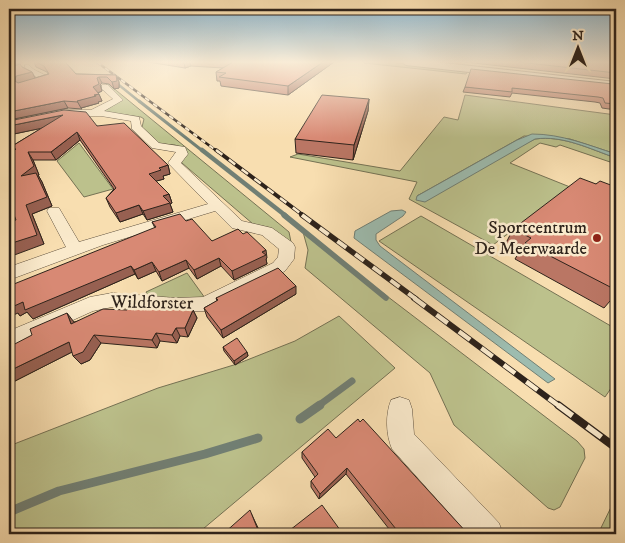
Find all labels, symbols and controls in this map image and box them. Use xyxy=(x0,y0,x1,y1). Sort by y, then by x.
north arrow xyxy=(552,22,602,72)
text: N xyxy=(572,27,584,45)
place label: Sportcentrum De Meerwaarde xyxy=(474,217,587,260)
marker: Sportcentrum De Meerwaarde xyxy=(591,232,603,244)
street label: Wildforster xyxy=(110,291,194,315)

